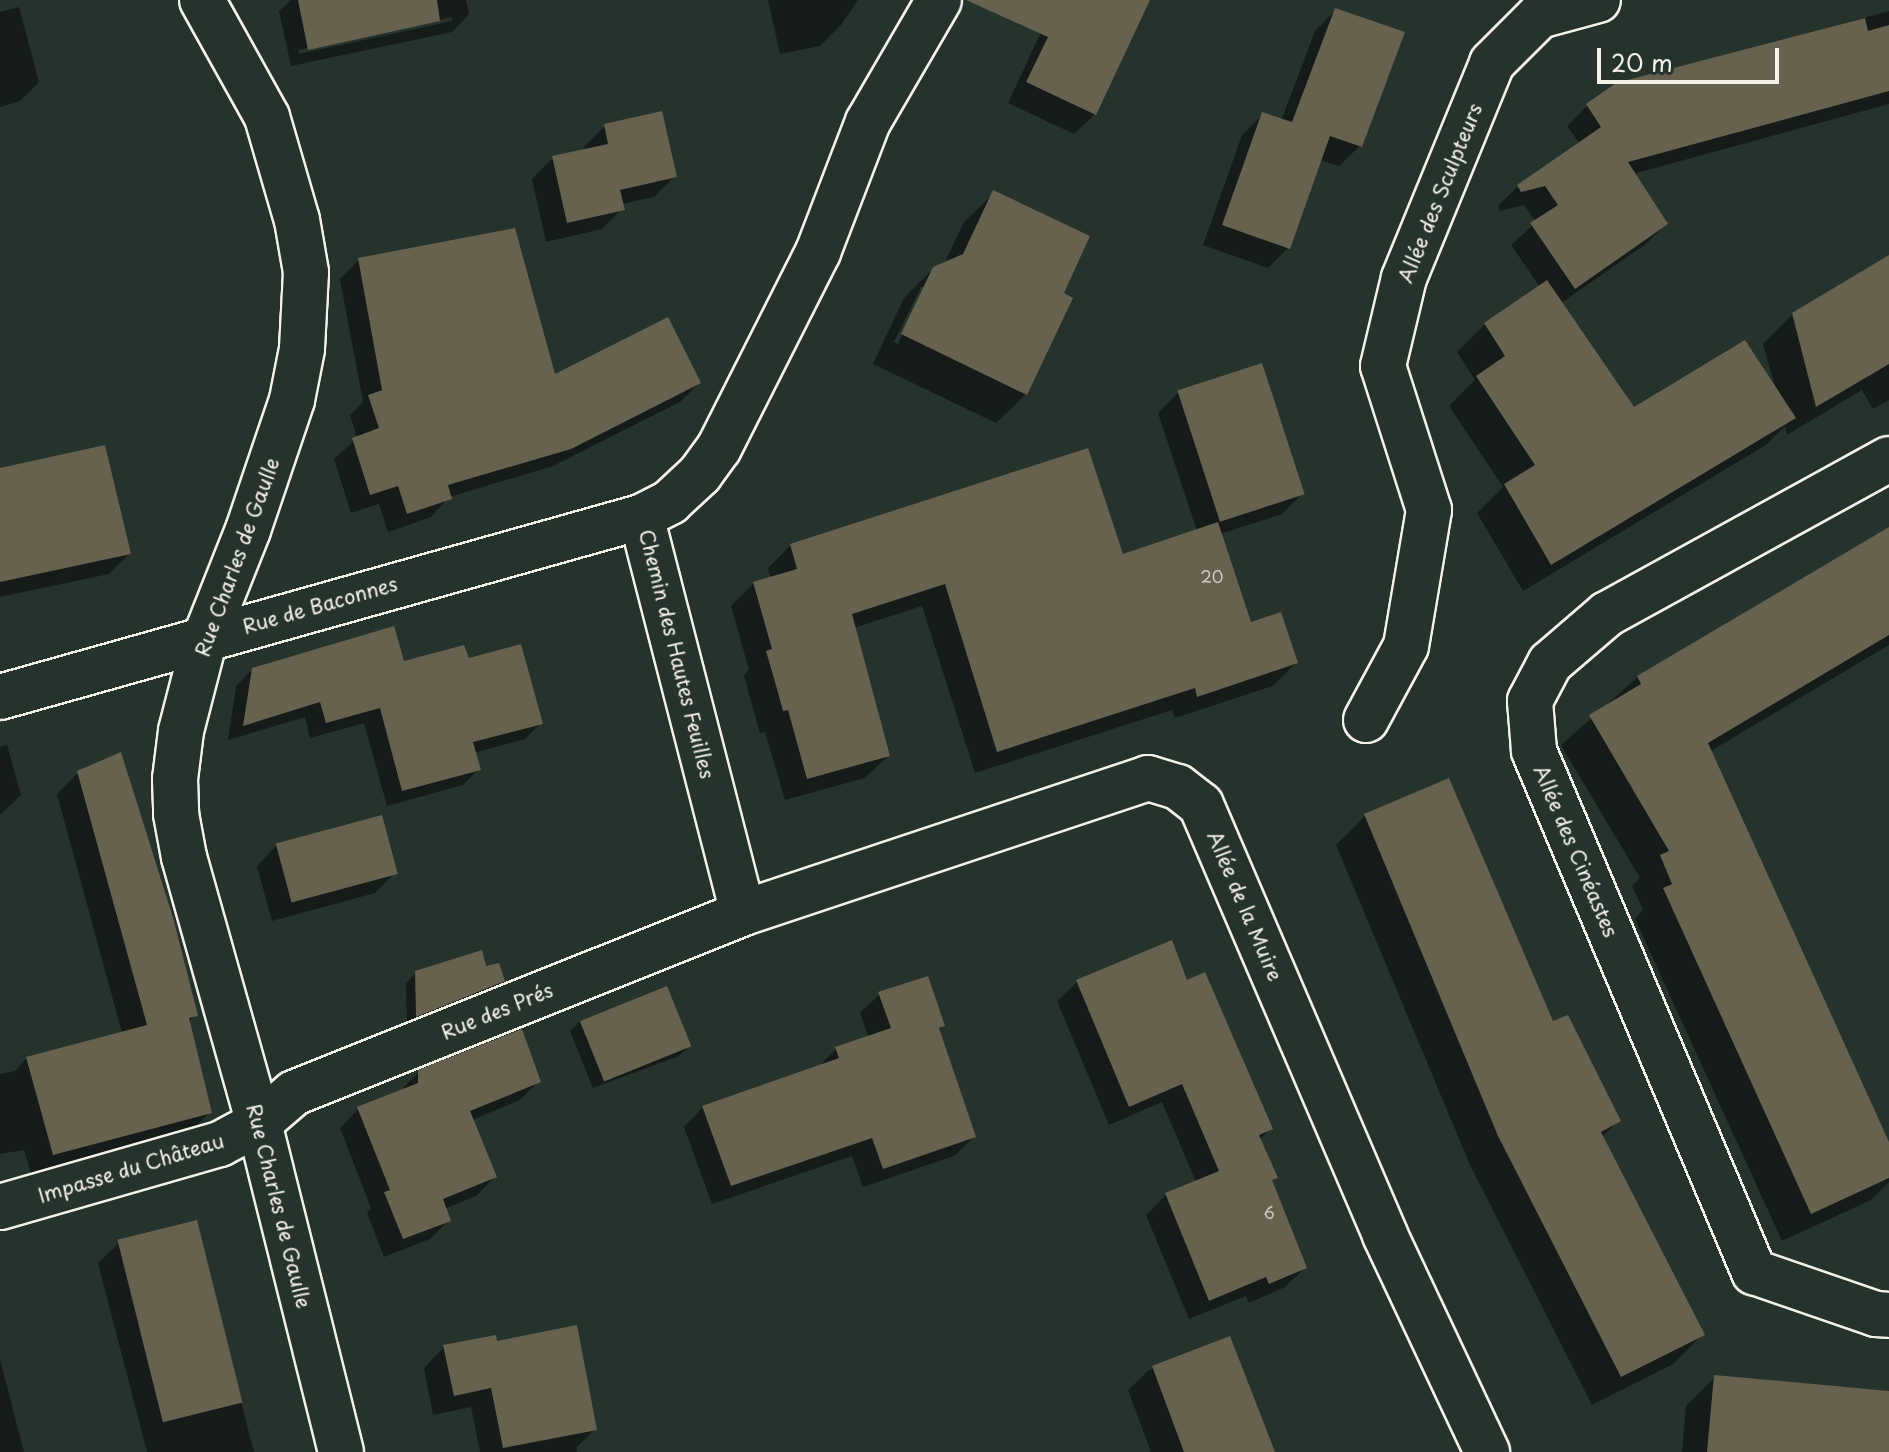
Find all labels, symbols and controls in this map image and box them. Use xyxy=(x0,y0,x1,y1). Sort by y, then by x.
scale bar xyxy=(1601,32,1783,82)
text: 20 m xyxy=(1611,44,1673,80)
street label: Allée des Sculpteurs xyxy=(1393,99,1487,287)
street label: Rue Charles de Gaulle xyxy=(189,452,285,662)
street label: Chemin des Hautes Feuilles xyxy=(634,526,720,782)
house number: 20 xyxy=(1201,566,1223,586)
street label: Rue de Baconnes xyxy=(238,571,402,639)
street label: Allée des Cinéastes xyxy=(1529,761,1623,941)
street label: Allée de la Muire xyxy=(1202,826,1288,986)
street label: Rue des Prés xyxy=(436,977,558,1045)
street label: Rue Charles de Gaulle xyxy=(241,1099,317,1313)
street label: Impasse du Château xyxy=(34,1128,228,1208)
house number: 6 xyxy=(1263,1202,1275,1222)

